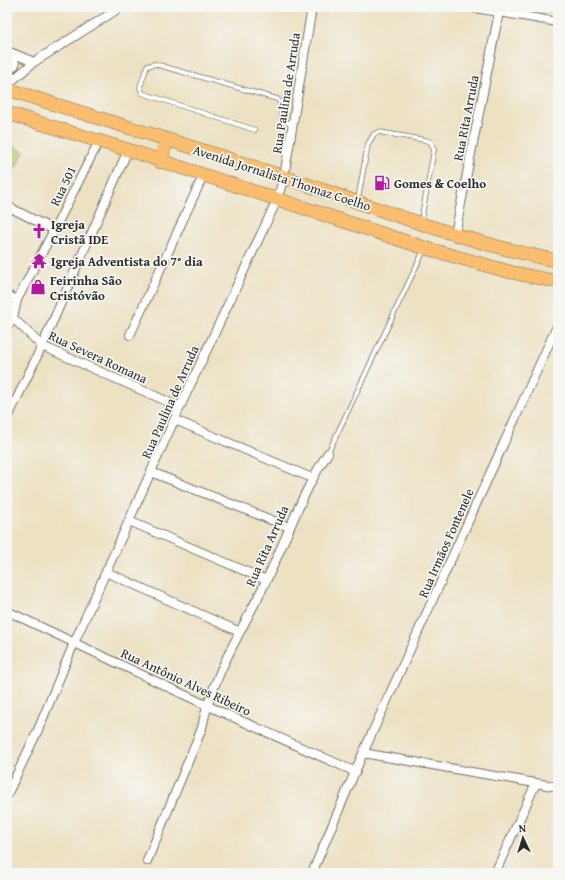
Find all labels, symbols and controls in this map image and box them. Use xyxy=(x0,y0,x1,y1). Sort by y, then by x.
street label: Rua Paulina de Arruda xyxy=(267,30,305,155)
street label: Rua Rita Arruda xyxy=(448,73,484,163)
street label: Avenida Jornalista Thomaz Coelho xyxy=(191,140,374,216)
street label: Rua 501 xyxy=(45,163,81,209)
fuel station icon: Gomes & Coelho xyxy=(373,174,391,192)
place label: Gomes & Coelho xyxy=(394,174,486,193)
place label: Igreja Cristã IDE xyxy=(51,215,108,249)
church icon: Igreja Cristã IDE xyxy=(30,222,48,240)
temple icon: Igreja Adventista do 7° dia xyxy=(30,252,48,270)
place label: Igreja Adventista do 7° dia xyxy=(51,252,203,271)
place label: Feirinha São Cristóvão xyxy=(50,271,122,305)
shop icon: Feirinha São Cristóvão xyxy=(29,278,47,296)
street label: Rua Severa Romana xyxy=(46,326,151,389)
street label: Rua Paulina de Arruda xyxy=(137,342,204,462)
street label: Rua Irmãos Fontenele xyxy=(413,485,479,601)
street label: Rua Rita Arruda xyxy=(241,502,294,590)
street label: Rua Antônio Alves Ribeiro xyxy=(118,643,255,721)
north arrow xyxy=(503,818,543,858)
text: N xyxy=(518,820,527,836)

